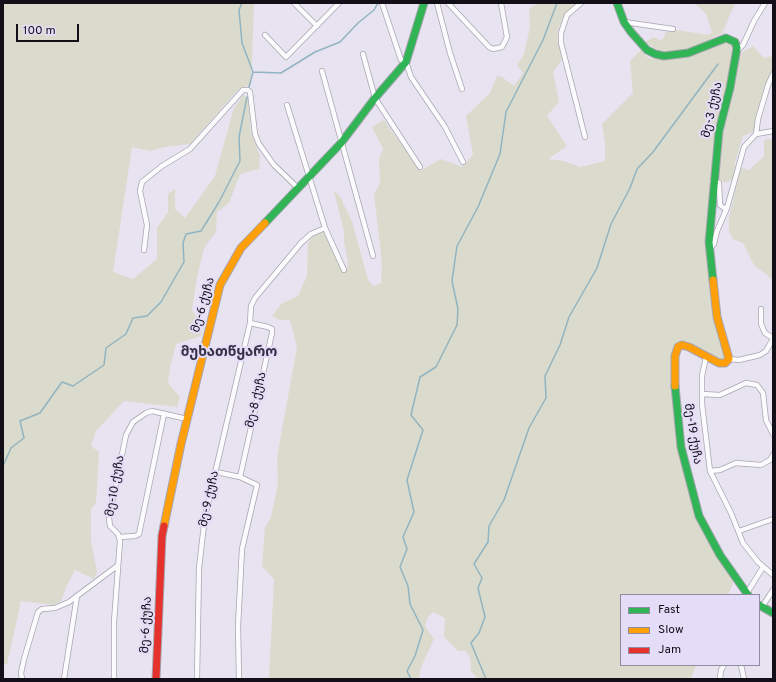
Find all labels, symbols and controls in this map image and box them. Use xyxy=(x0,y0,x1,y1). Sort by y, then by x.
scale bar xyxy=(18,16,81,42)
text: 100 m xyxy=(23,23,56,39)
street label: მე-3 ქუჩა xyxy=(700,81,726,139)
street label: მე-6 ქუჩა xyxy=(189,276,219,334)
district label: მუხათწყარო xyxy=(181,345,277,361)
street label: მე-8 ქუჩა xyxy=(244,371,270,429)
street label: მე-19 ქუჩა xyxy=(680,403,704,465)
street label: მე-10 ქუჩა xyxy=(104,454,128,518)
street label: მე-9 ქუჩა xyxy=(197,470,223,528)
legend xyxy=(620,594,760,666)
street label: მე-6 ქუჩა xyxy=(138,596,156,654)
text: Fast xyxy=(658,602,680,618)
text: Slow xyxy=(658,622,684,638)
text: Jam xyxy=(658,642,681,658)

